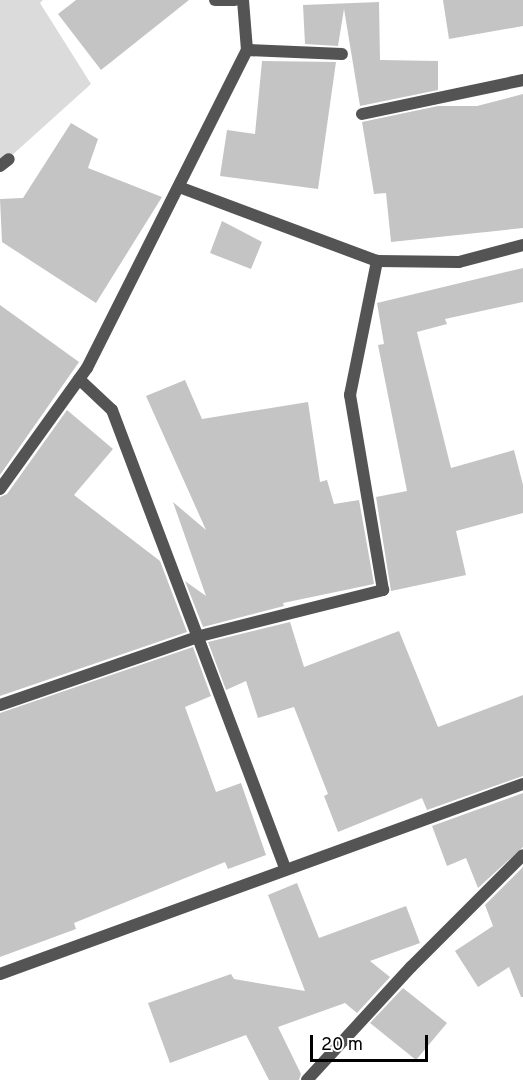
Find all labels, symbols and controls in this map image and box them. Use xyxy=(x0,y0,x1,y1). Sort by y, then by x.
scale bar xyxy=(313,1023,432,1061)
text: 20 m xyxy=(321,1034,363,1057)

